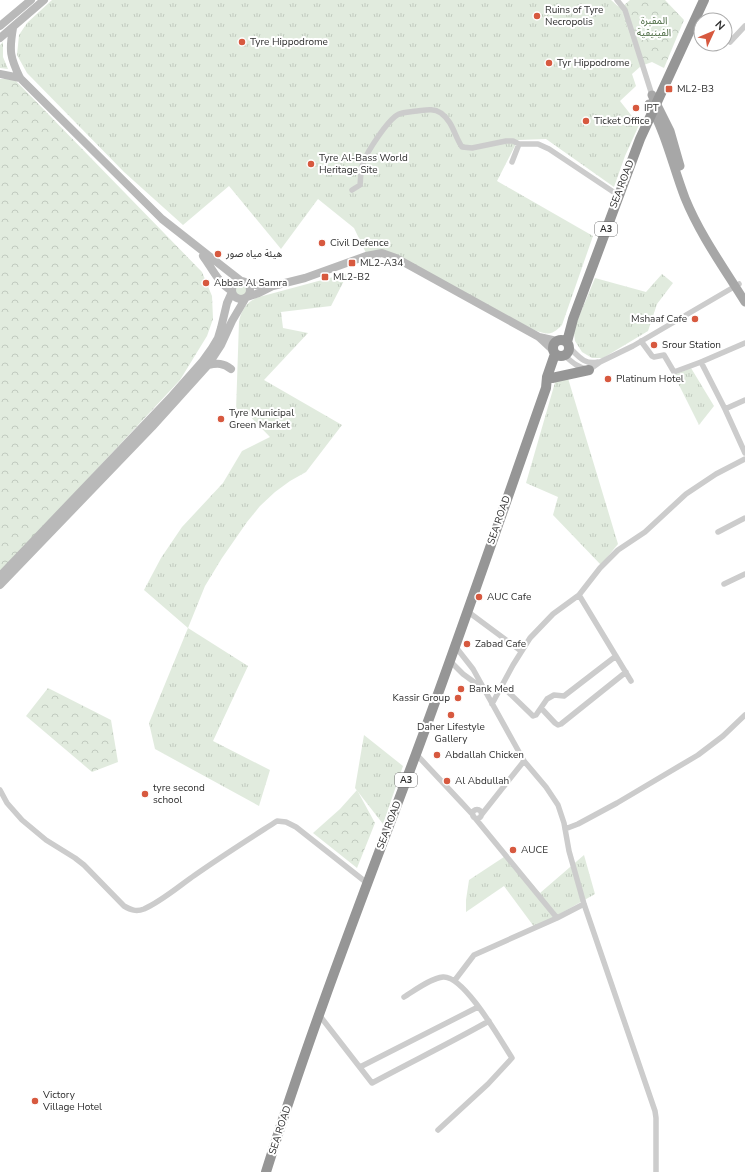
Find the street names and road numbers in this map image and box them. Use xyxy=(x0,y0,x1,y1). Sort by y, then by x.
street label: SEA ROAD xyxy=(606,158,638,210)
road number: A3 xyxy=(595,222,617,236)
street label: SEA ROAD xyxy=(484,494,514,546)
road number: A3 xyxy=(395,773,417,787)
street label: SEA ROAD xyxy=(373,799,405,851)
street label: SEA ROAD xyxy=(266,1104,294,1156)

